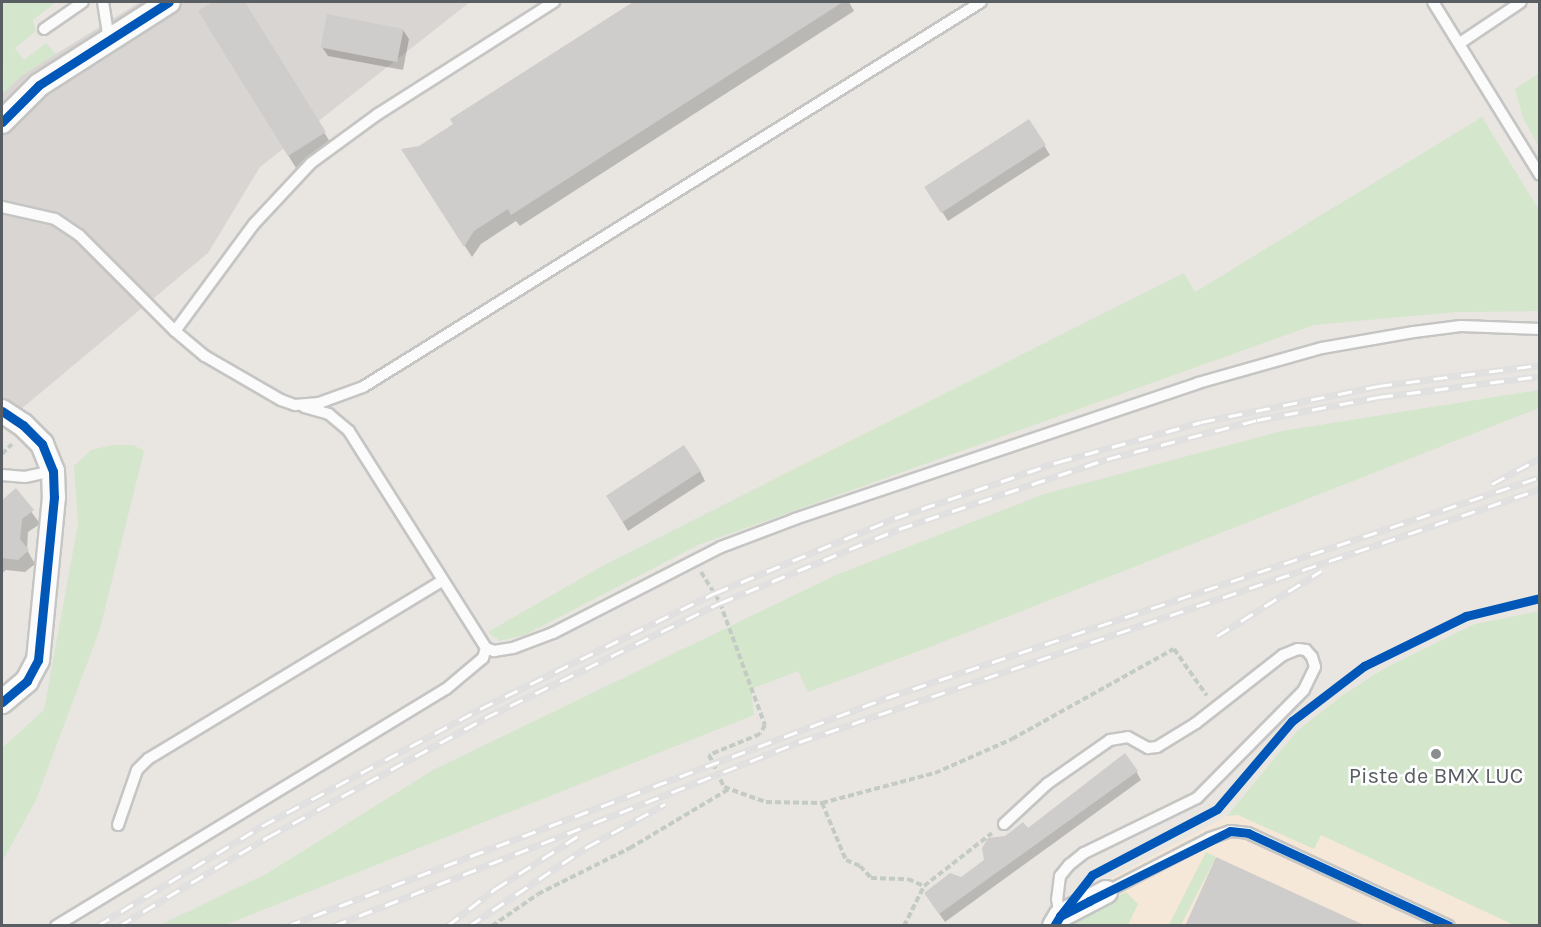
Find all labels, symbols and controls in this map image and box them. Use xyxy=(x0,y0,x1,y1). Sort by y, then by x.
marker: Piste de BMX LUC xyxy=(1429,747,1443,761)
place label: Piste de BMX LUC xyxy=(1349,764,1523,790)

